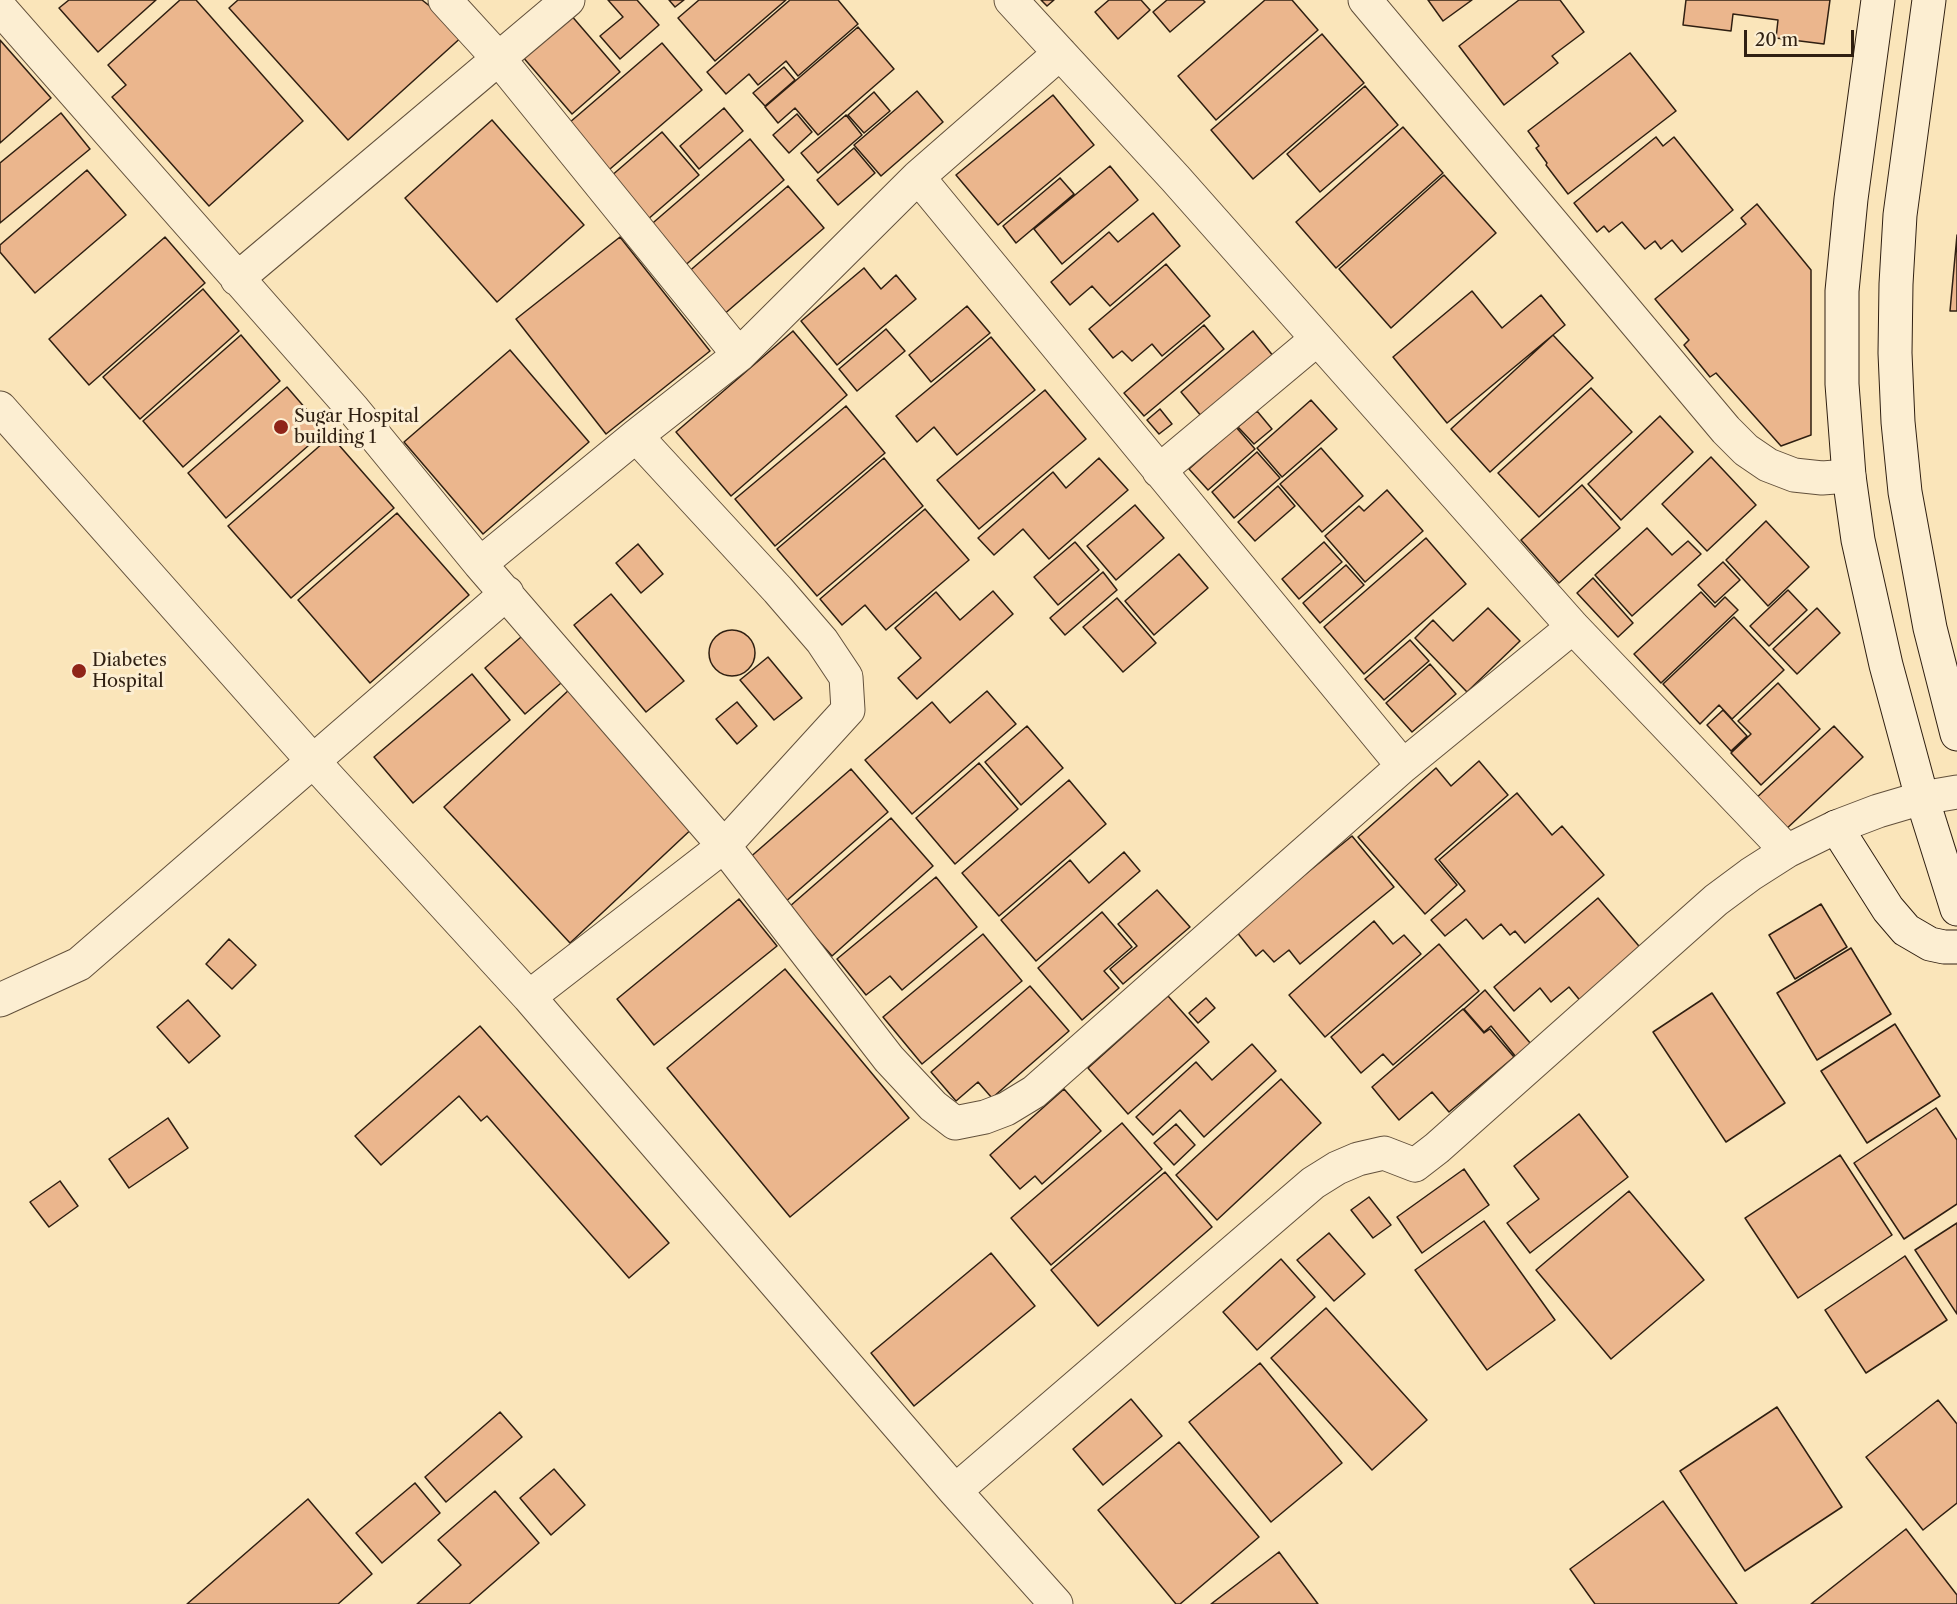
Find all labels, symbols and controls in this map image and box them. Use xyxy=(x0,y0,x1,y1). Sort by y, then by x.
scale bar xyxy=(1747,18,1856,56)
text: 20 m xyxy=(1755,29,1798,51)
place label: Sugar Hospital building 1 xyxy=(294,406,419,448)
marker: Sugar Hospital building 1 xyxy=(272,418,290,436)
place label: Diabetes Hospital xyxy=(92,650,167,692)
marker: Diabetes Hospital xyxy=(70,662,88,680)

